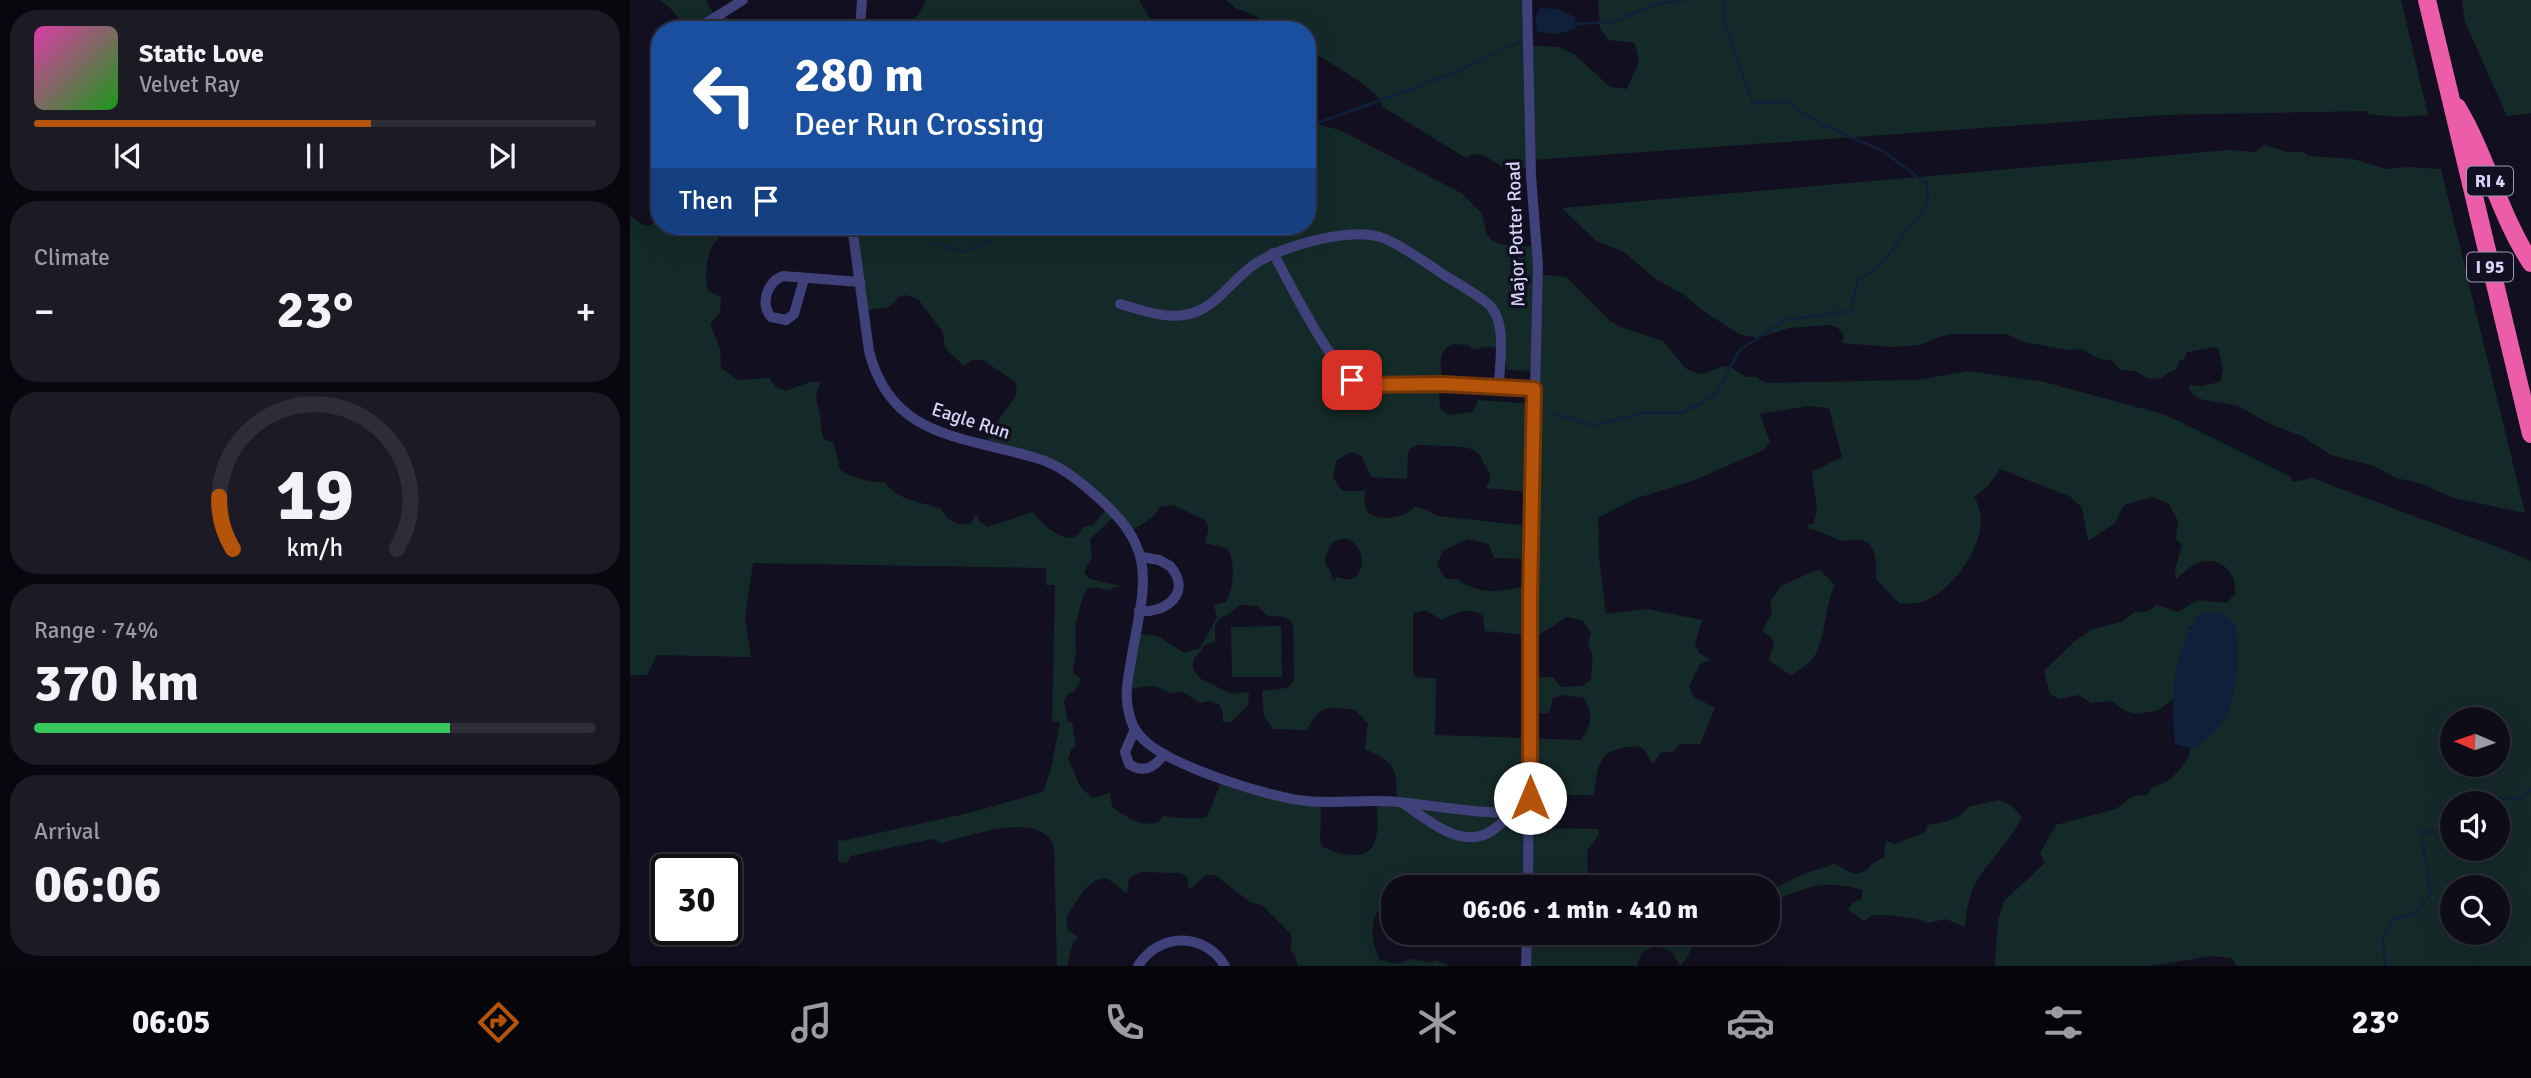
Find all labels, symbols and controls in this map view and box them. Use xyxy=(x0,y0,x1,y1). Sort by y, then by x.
text: Static Love xyxy=(139,38,264,70)
text: 280 m xyxy=(794,45,924,105)
icon: left xyxy=(679,49,770,140)
text: Velvet Ray xyxy=(139,70,240,99)
text: Deer Run Crossing xyxy=(794,105,1044,144)
icon: previous xyxy=(109,137,147,175)
icon: pause xyxy=(296,137,334,175)
icon: next xyxy=(483,137,521,175)
street label: Major Potter Road xyxy=(1501,161,1531,307)
road number: RI 4 xyxy=(2467,166,2513,196)
icon: arrive xyxy=(747,182,785,220)
text: Then xyxy=(679,185,733,217)
text: Climate xyxy=(34,243,110,272)
road number: I 95 xyxy=(2467,253,2513,282)
text: 23° xyxy=(277,278,353,342)
text: − xyxy=(34,288,55,335)
text: + xyxy=(575,288,596,335)
pin xyxy=(1322,350,1382,410)
icon: arrive xyxy=(1333,361,1371,399)
street label: Eagle Run xyxy=(929,397,1013,445)
text: 19 xyxy=(276,451,354,540)
text: km/h xyxy=(287,532,343,563)
text: Range · 74% xyxy=(34,616,158,645)
text: 370 km xyxy=(34,651,199,715)
north arrow xyxy=(2440,707,2510,777)
map controls xyxy=(2440,707,2510,945)
position arrow xyxy=(1493,761,1567,835)
button: sound xyxy=(2440,791,2510,861)
text: Arrival xyxy=(34,817,100,846)
text: 06:06 xyxy=(34,852,162,916)
speed limit sign: 30 xyxy=(651,854,742,945)
button: search xyxy=(2440,875,2510,945)
text: 06:06 · 1 min · 410 m xyxy=(1463,894,1698,926)
icon: directions xyxy=(474,998,523,1047)
icon: music xyxy=(787,998,836,1047)
icon: phone xyxy=(1100,998,1149,1047)
icon: climate xyxy=(1413,998,1462,1047)
icon: car xyxy=(1726,998,1775,1047)
icon: filters xyxy=(2039,998,2088,1047)
text: 06:05 xyxy=(132,1003,210,1042)
text: 23° xyxy=(2352,1003,2399,1042)

